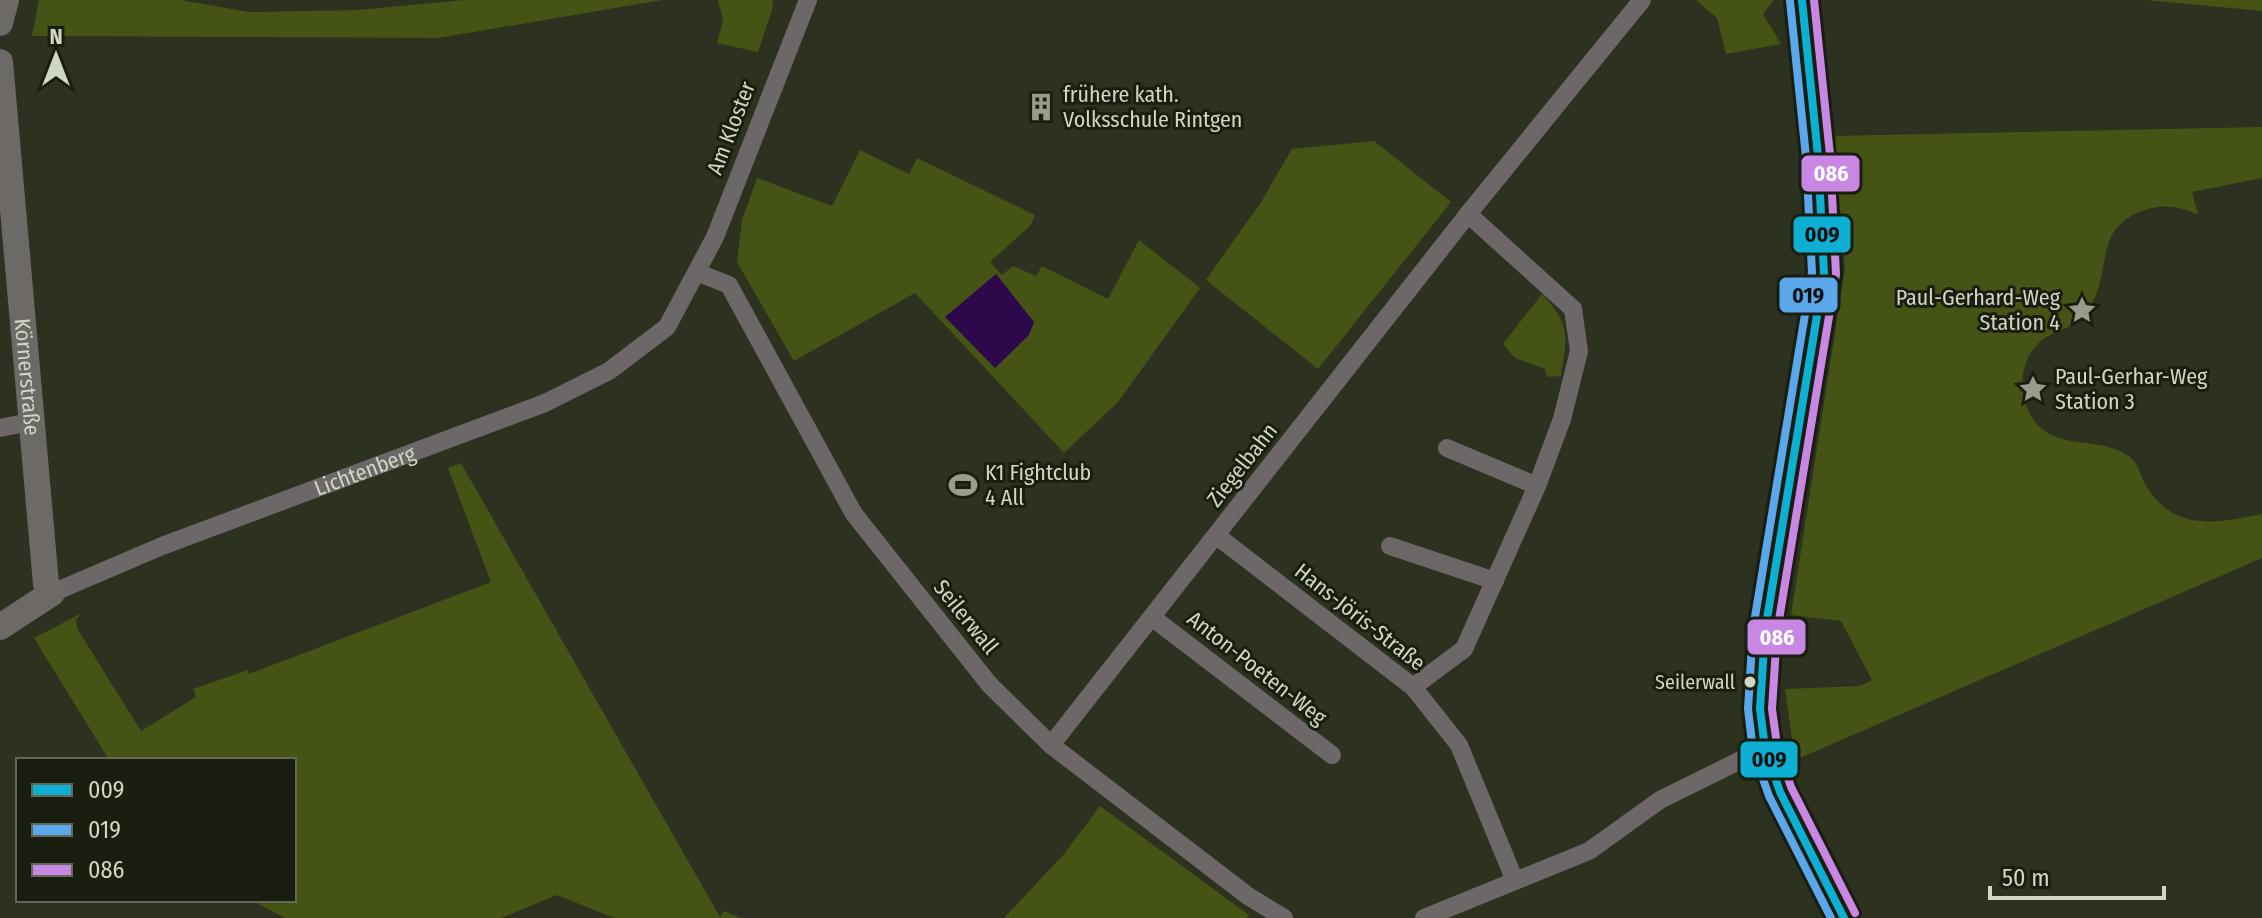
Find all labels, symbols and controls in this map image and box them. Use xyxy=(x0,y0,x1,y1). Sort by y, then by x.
north arrow xyxy=(16,16,96,96)
text: N xyxy=(49,23,63,50)
street label: Am Kloster xyxy=(701,77,761,178)
place label: frühere kath. Volksschule Rintgen xyxy=(1063,81,1242,133)
building icon: frühere kath. Volksschule Rintgen xyxy=(1026,92,1056,122)
line badge: 086 xyxy=(1800,154,1861,193)
text: 086 xyxy=(1813,160,1849,187)
line badge: 009 xyxy=(1792,215,1852,254)
text: 009 xyxy=(1804,221,1840,248)
line badge: 019 xyxy=(1778,276,1839,314)
text: 019 xyxy=(1792,282,1824,309)
place label: Paul-Gerhard-Weg Station 4 xyxy=(1896,284,2061,336)
place icon: Paul-Gerhard-Weg Station 4 xyxy=(2067,295,2097,325)
street label: Körnerstraße xyxy=(9,317,46,436)
place label: Paul-Gerhar-Weg Station 3 xyxy=(2055,363,2208,415)
place icon: Paul-Gerhar-Weg Station 3 xyxy=(2018,374,2048,404)
street label: Ziegelbahn xyxy=(1201,418,1283,512)
street label: Lichtenberg xyxy=(310,439,420,501)
place label: K1 Fightclub 4 All xyxy=(985,459,1091,511)
sports icon: K1 Fightclub 4 All xyxy=(948,470,978,500)
street label: Hans-Jöris-Straße xyxy=(1289,558,1431,676)
street label: Seilerwall xyxy=(928,574,1004,660)
street label: Anton-Poeten-Weg xyxy=(1182,605,1333,731)
line badge: 086 xyxy=(1746,618,1807,656)
text: 086 xyxy=(1759,624,1795,651)
place label: Seilerwall xyxy=(1655,670,1735,694)
marker: Seilerwall xyxy=(1742,674,1758,690)
line badge: 009 xyxy=(1739,740,1799,779)
text: 009 xyxy=(1751,746,1787,773)
legend xyxy=(16,758,296,902)
text: 009 xyxy=(88,776,124,804)
text: 019 xyxy=(88,816,121,844)
scale bar xyxy=(1990,850,2164,900)
text: 086 xyxy=(88,856,124,884)
text: 50 m xyxy=(2002,864,2050,892)

